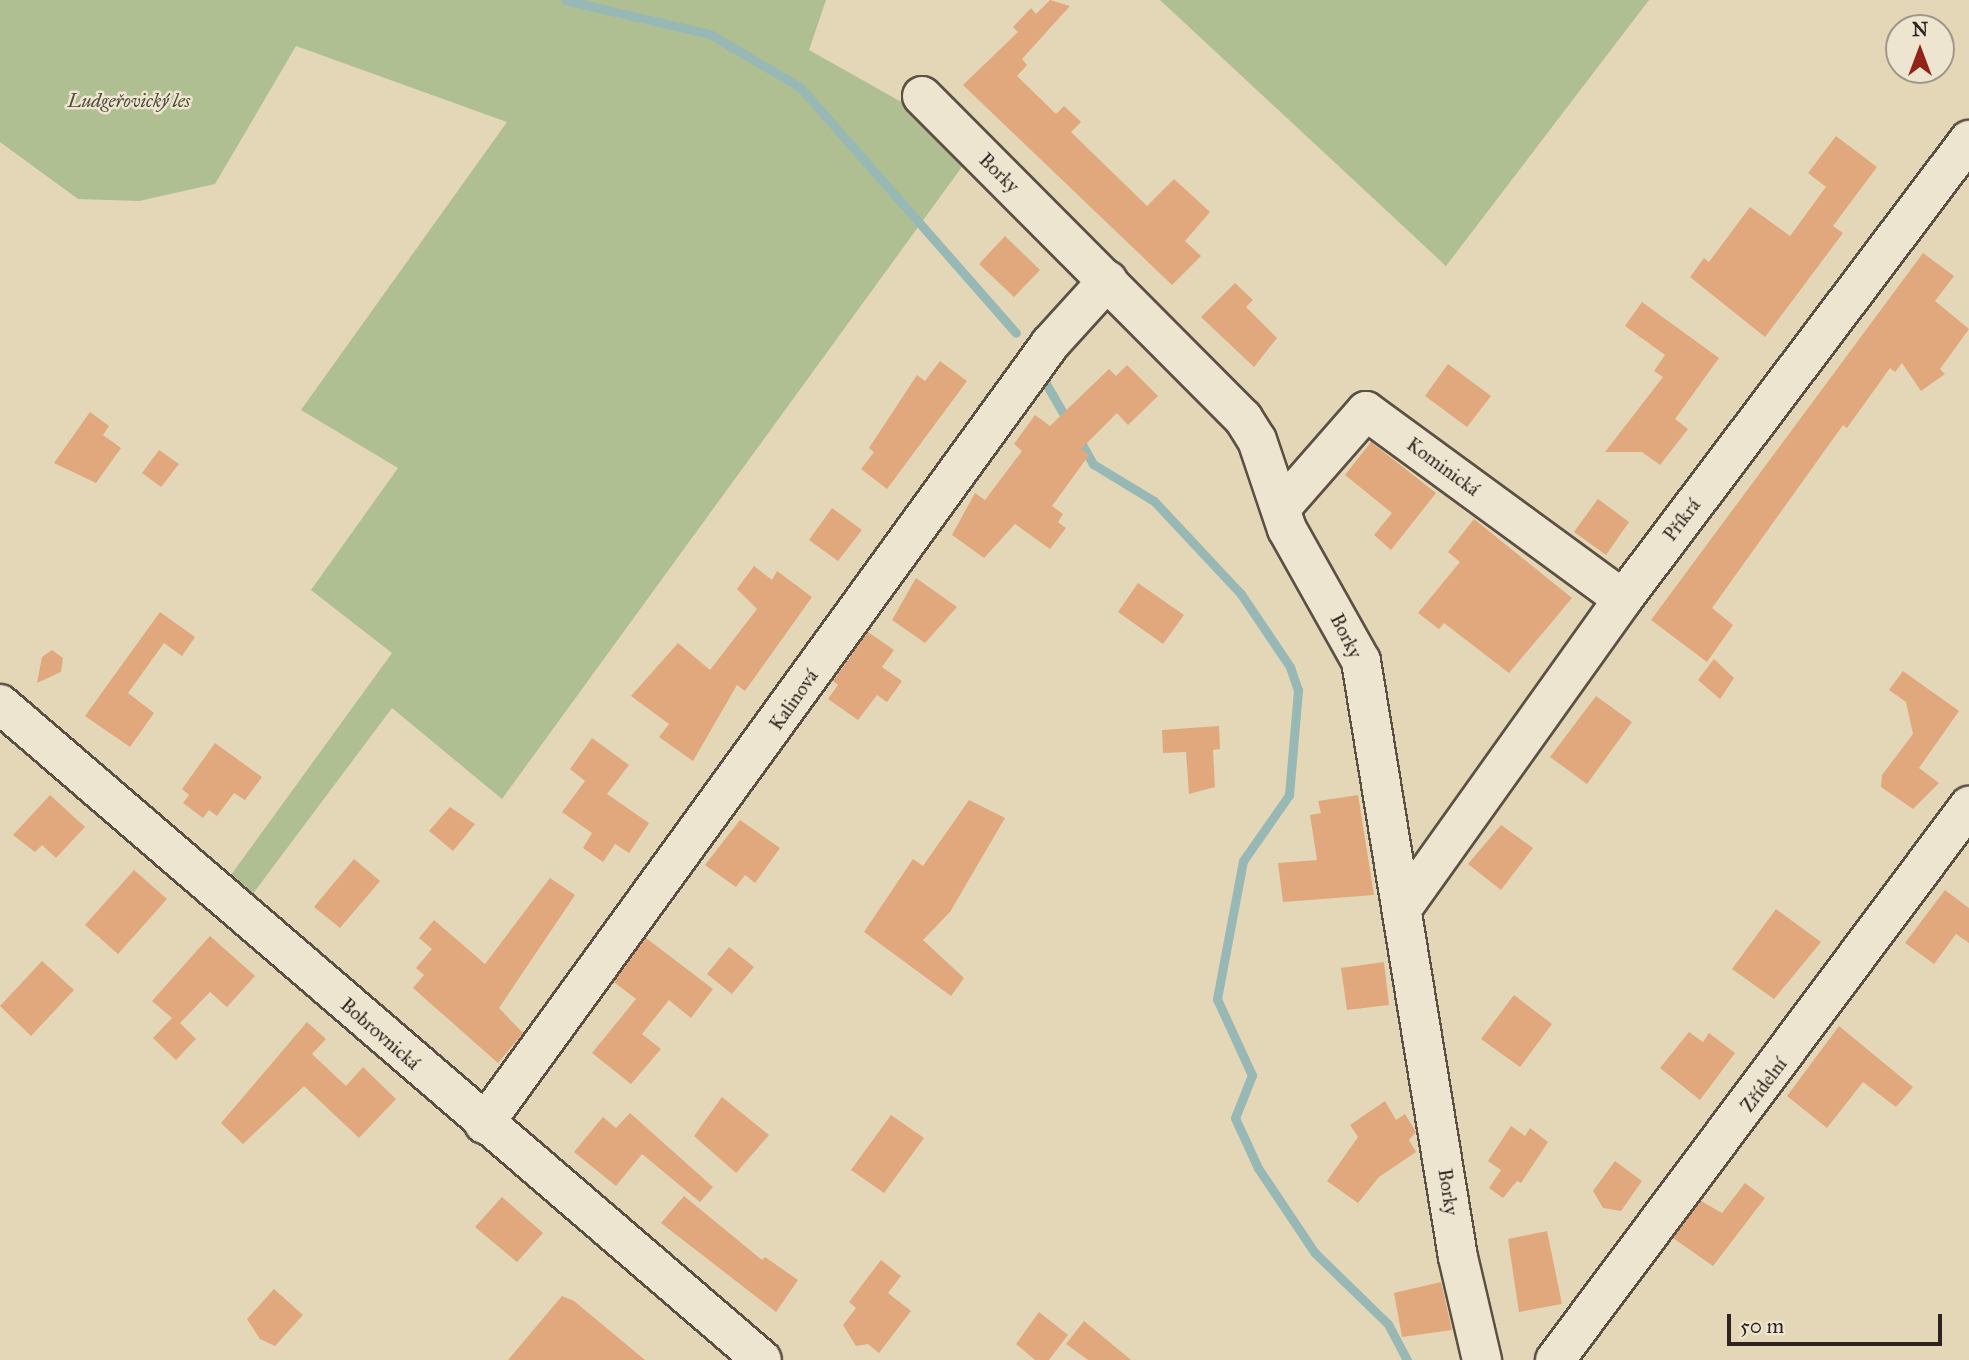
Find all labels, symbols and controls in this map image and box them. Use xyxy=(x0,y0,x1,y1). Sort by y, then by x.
north arrow xyxy=(1885,14,1955,84)
text: N xyxy=(1912,18,1928,41)
park label: Ludgeřovický les xyxy=(68,90,190,112)
street label: Borky xyxy=(974,149,1024,197)
street label: Kominická xyxy=(1402,433,1484,501)
street label: Příkrá xyxy=(1659,494,1705,546)
street label: Borky xyxy=(1325,610,1367,662)
street label: Kalinová xyxy=(765,665,823,735)
street label: Bobrovnická xyxy=(336,993,424,1075)
street label: Zřídelní xyxy=(1736,1053,1792,1117)
street label: Borky xyxy=(1433,1167,1463,1217)
scale bar xyxy=(1731,1300,1946,1344)
text: 50 m xyxy=(1740,1313,1784,1339)

